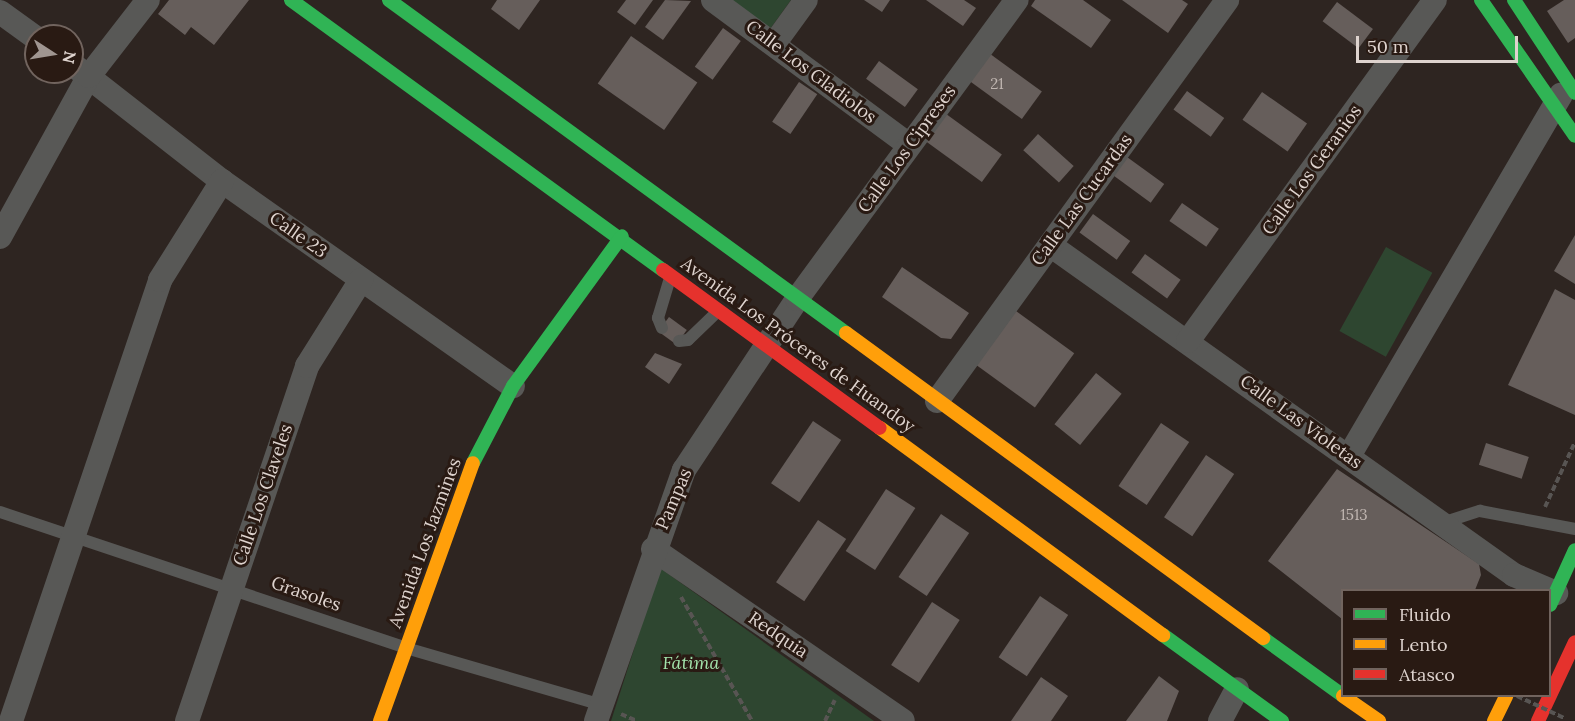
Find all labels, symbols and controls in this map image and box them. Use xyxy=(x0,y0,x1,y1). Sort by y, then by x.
street label: Calle Los Gladiolos xyxy=(741,16,881,128)
north arrow xyxy=(24,24,84,84)
scale bar xyxy=(1359,24,1521,62)
text: 50 m xyxy=(1367,35,1409,58)
text: N xyxy=(59,49,81,65)
house number: 21 xyxy=(990,75,1004,93)
street label: Calle Los Cipreses xyxy=(853,81,961,217)
street label: Calle Los Geranios xyxy=(1258,101,1366,239)
street label: Calle Las Cucardas xyxy=(1027,130,1137,270)
street label: Calle 23 xyxy=(265,207,331,263)
street label: Avenida Los Próceres de Huandoy xyxy=(677,253,919,437)
street label: Calle Las Violetas xyxy=(1236,371,1366,473)
street label: Calle Los Claveles xyxy=(229,421,297,569)
street label: Avenida Los Jazmines xyxy=(384,455,466,631)
street label: Pampas xyxy=(651,465,697,533)
house number: 1513 xyxy=(1340,506,1368,524)
street label: Grasoles xyxy=(268,572,344,616)
legend xyxy=(1341,589,1551,697)
text: Fluido xyxy=(1399,603,1451,626)
street label: Redquia xyxy=(744,607,812,663)
text: Lento xyxy=(1399,633,1447,656)
park label: Fátima xyxy=(663,652,719,674)
text: Atasco xyxy=(1399,663,1455,686)

